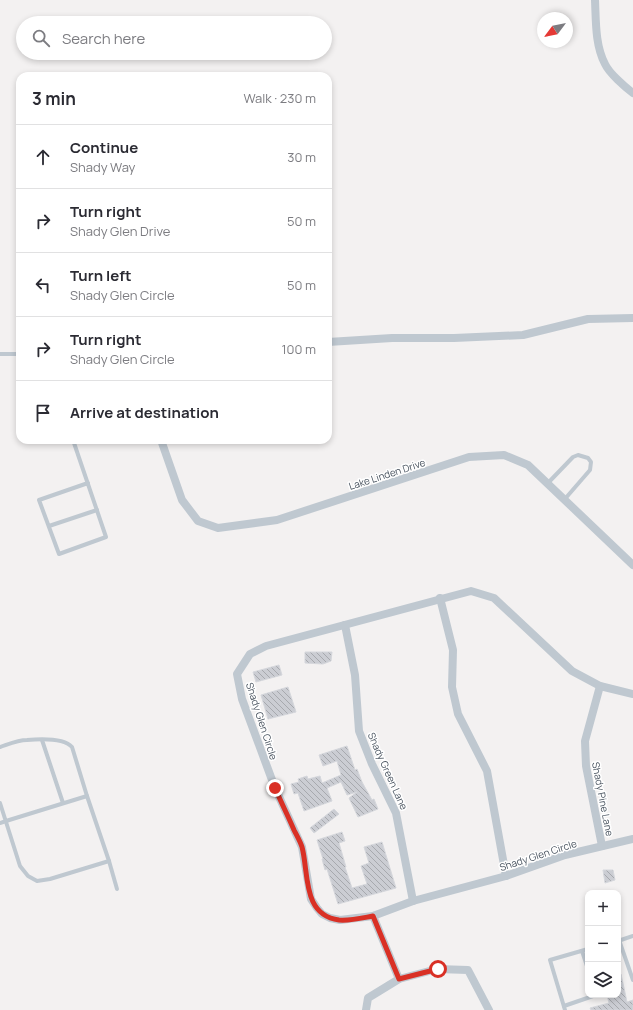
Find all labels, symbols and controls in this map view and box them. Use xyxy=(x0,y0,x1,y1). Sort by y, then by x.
north arrow xyxy=(537,12,573,48)
search box xyxy=(16,16,332,60)
icon: search xyxy=(30,27,52,49)
text: Search here xyxy=(62,28,145,49)
text: 3 min xyxy=(32,87,76,110)
text: Walk · 230 m xyxy=(243,89,316,107)
text: Continue xyxy=(70,137,138,158)
icon: ahead xyxy=(32,146,54,168)
text: 30 m xyxy=(287,148,316,166)
text: Shady Way xyxy=(70,158,135,176)
text: Turn right xyxy=(70,201,141,222)
icon: right xyxy=(32,210,54,232)
text: 50 m xyxy=(287,212,316,230)
text: Shady Glen Drive xyxy=(70,222,170,240)
text: Turn left xyxy=(70,265,132,286)
icon: left xyxy=(32,274,54,296)
text: 50 m xyxy=(287,276,316,294)
text: Shady Glen Circle xyxy=(70,286,175,304)
text: Turn right xyxy=(70,329,141,350)
icon: right xyxy=(32,338,54,360)
text: 100 m xyxy=(281,340,316,358)
text: Shady Glen Circle xyxy=(70,350,175,368)
icon: arrive xyxy=(32,402,54,424)
text: Arrive at destination xyxy=(70,402,219,423)
street label: Lake Linden Drive xyxy=(347,455,427,493)
street label: Shady Glen Circle xyxy=(243,681,281,762)
street label: Shady Green Lane xyxy=(365,730,411,812)
street label: Shady Pine Lane xyxy=(589,761,617,837)
route end xyxy=(266,779,284,797)
street label: Shady Glen Circle xyxy=(498,836,579,874)
map controls xyxy=(585,890,621,998)
button: + xyxy=(585,890,621,926)
button: − xyxy=(585,926,621,962)
route start xyxy=(429,960,447,978)
button: layers xyxy=(585,962,621,998)

